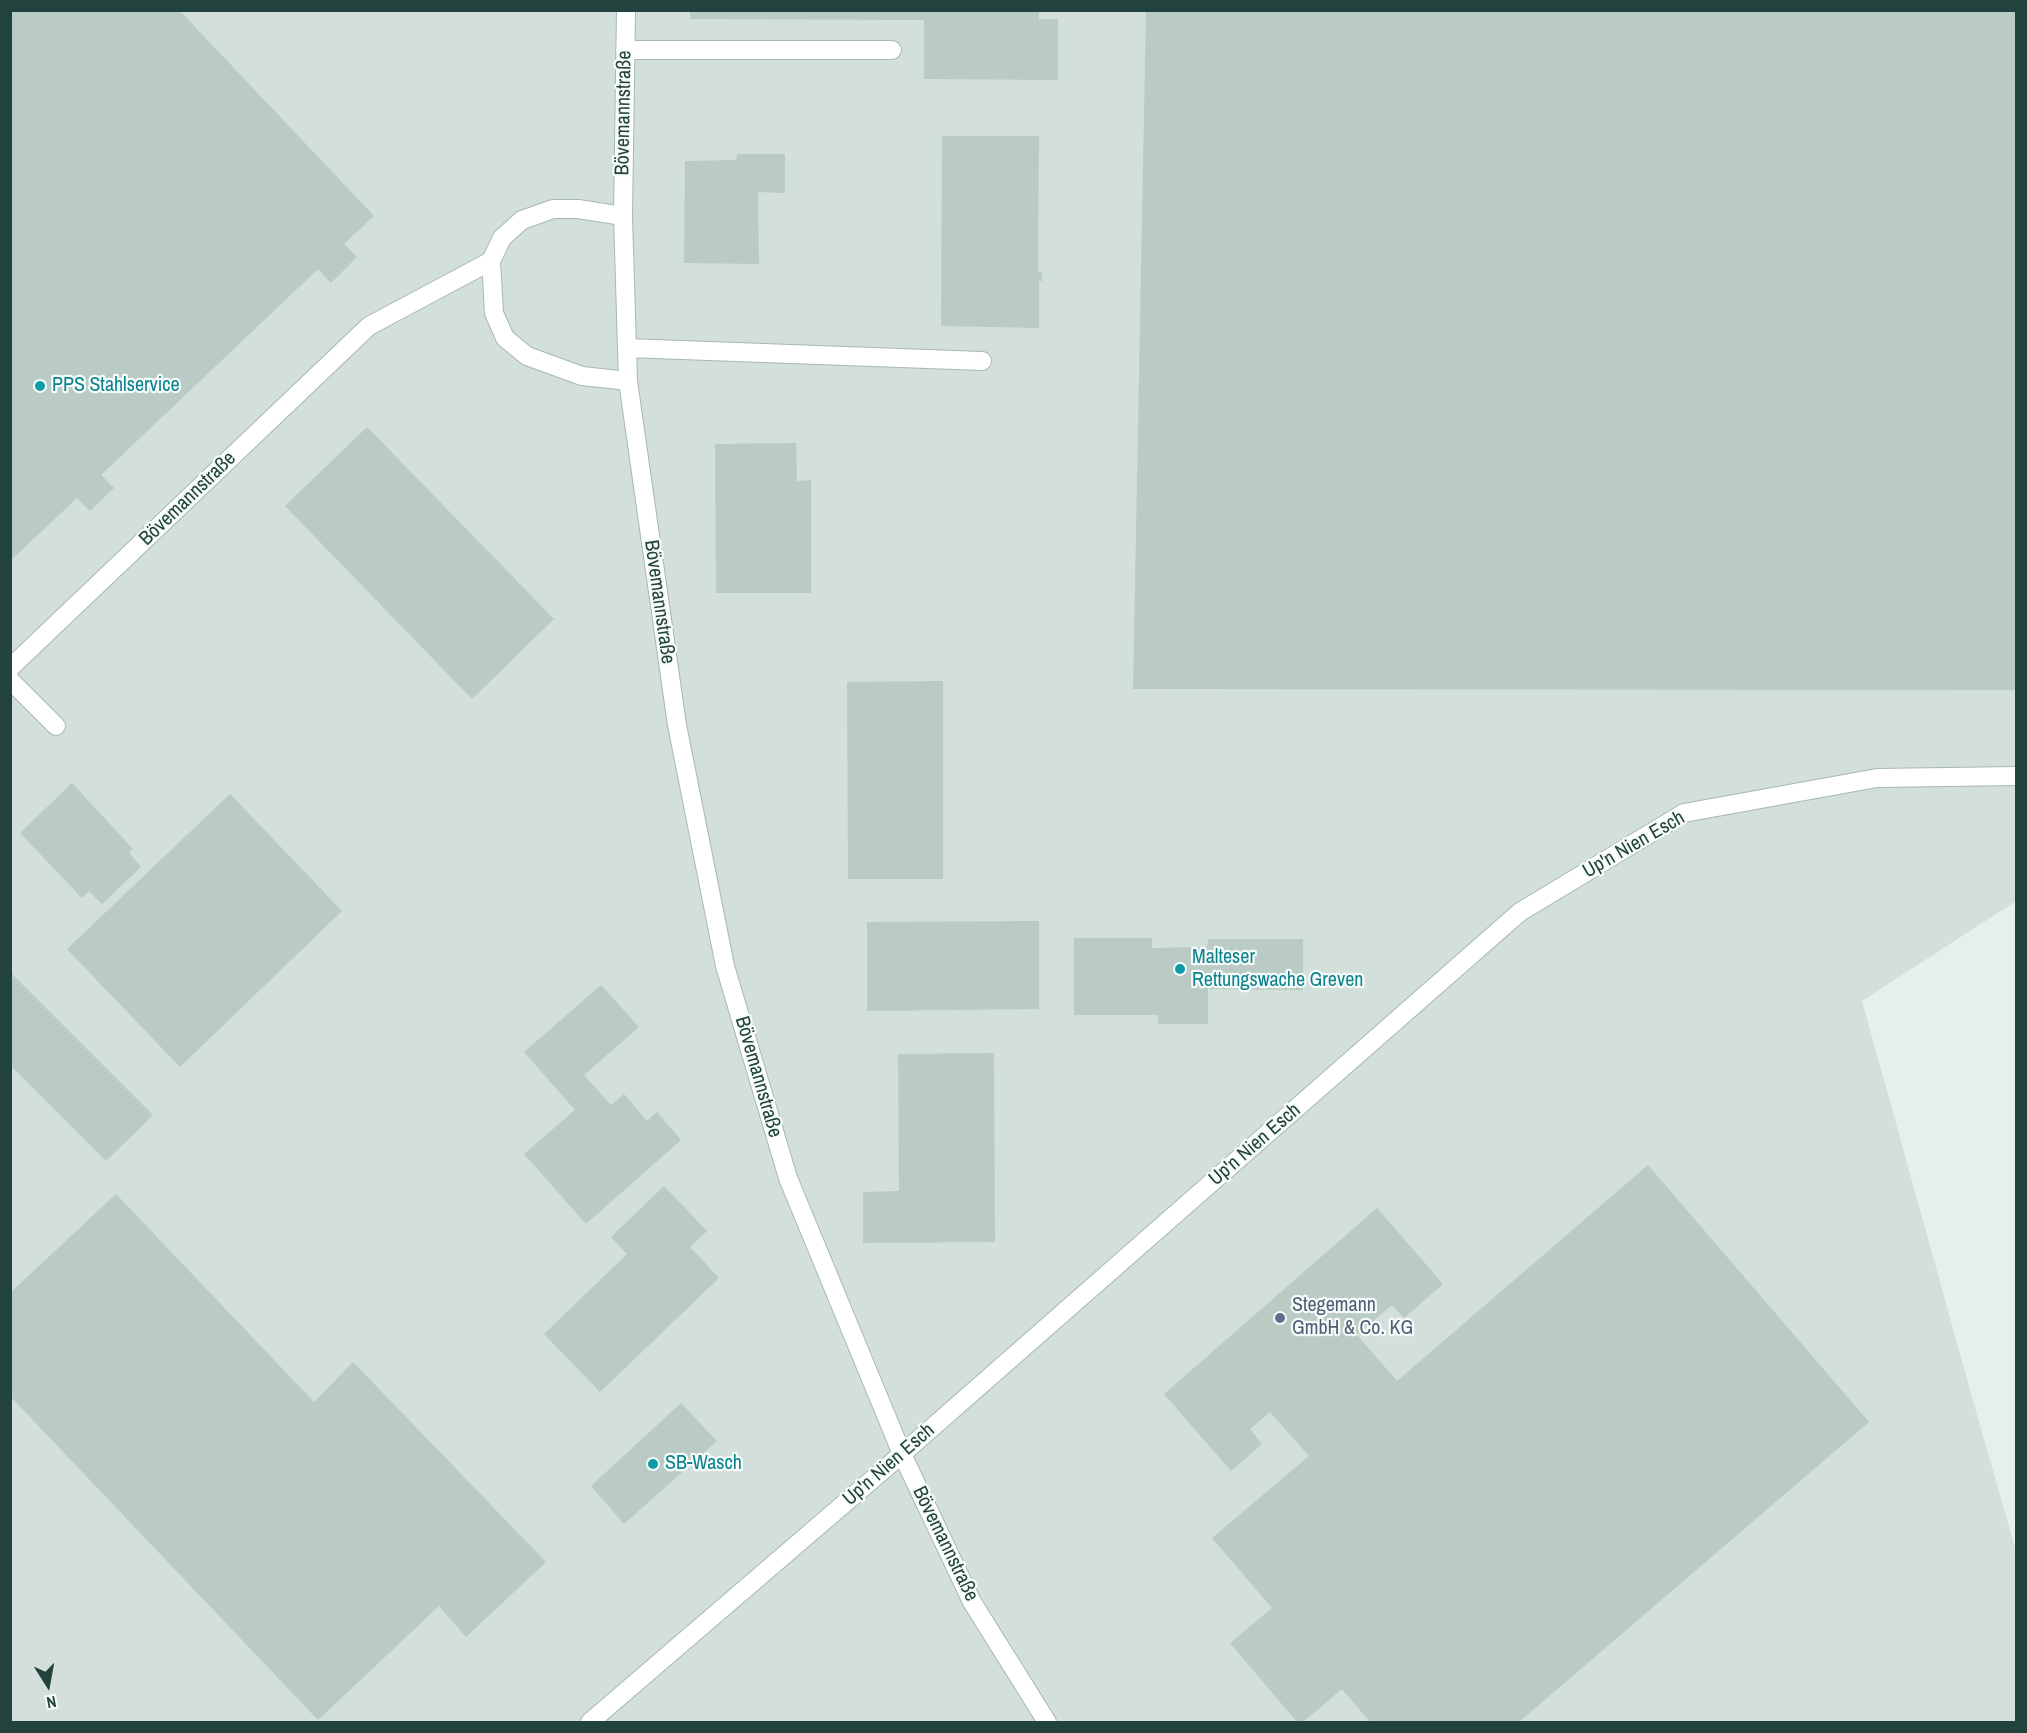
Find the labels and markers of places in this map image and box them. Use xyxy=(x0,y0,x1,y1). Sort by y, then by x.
place label: PPS Stahlservice xyxy=(52,374,180,398)
marker: PPS Stahlservice xyxy=(33,379,47,393)
place label: Malteser Rettungswache Greven xyxy=(1192,946,1363,993)
marker: Malteser Rettungswache Greven xyxy=(1173,962,1187,976)
place label: Stegemann GmbH & Co. KG xyxy=(1292,1294,1413,1341)
marker: Stegemann GmbH & Co. KG xyxy=(1273,1311,1287,1325)
place label: SB-Wasch xyxy=(665,1452,742,1476)
marker: SB-Wasch xyxy=(646,1457,660,1471)

